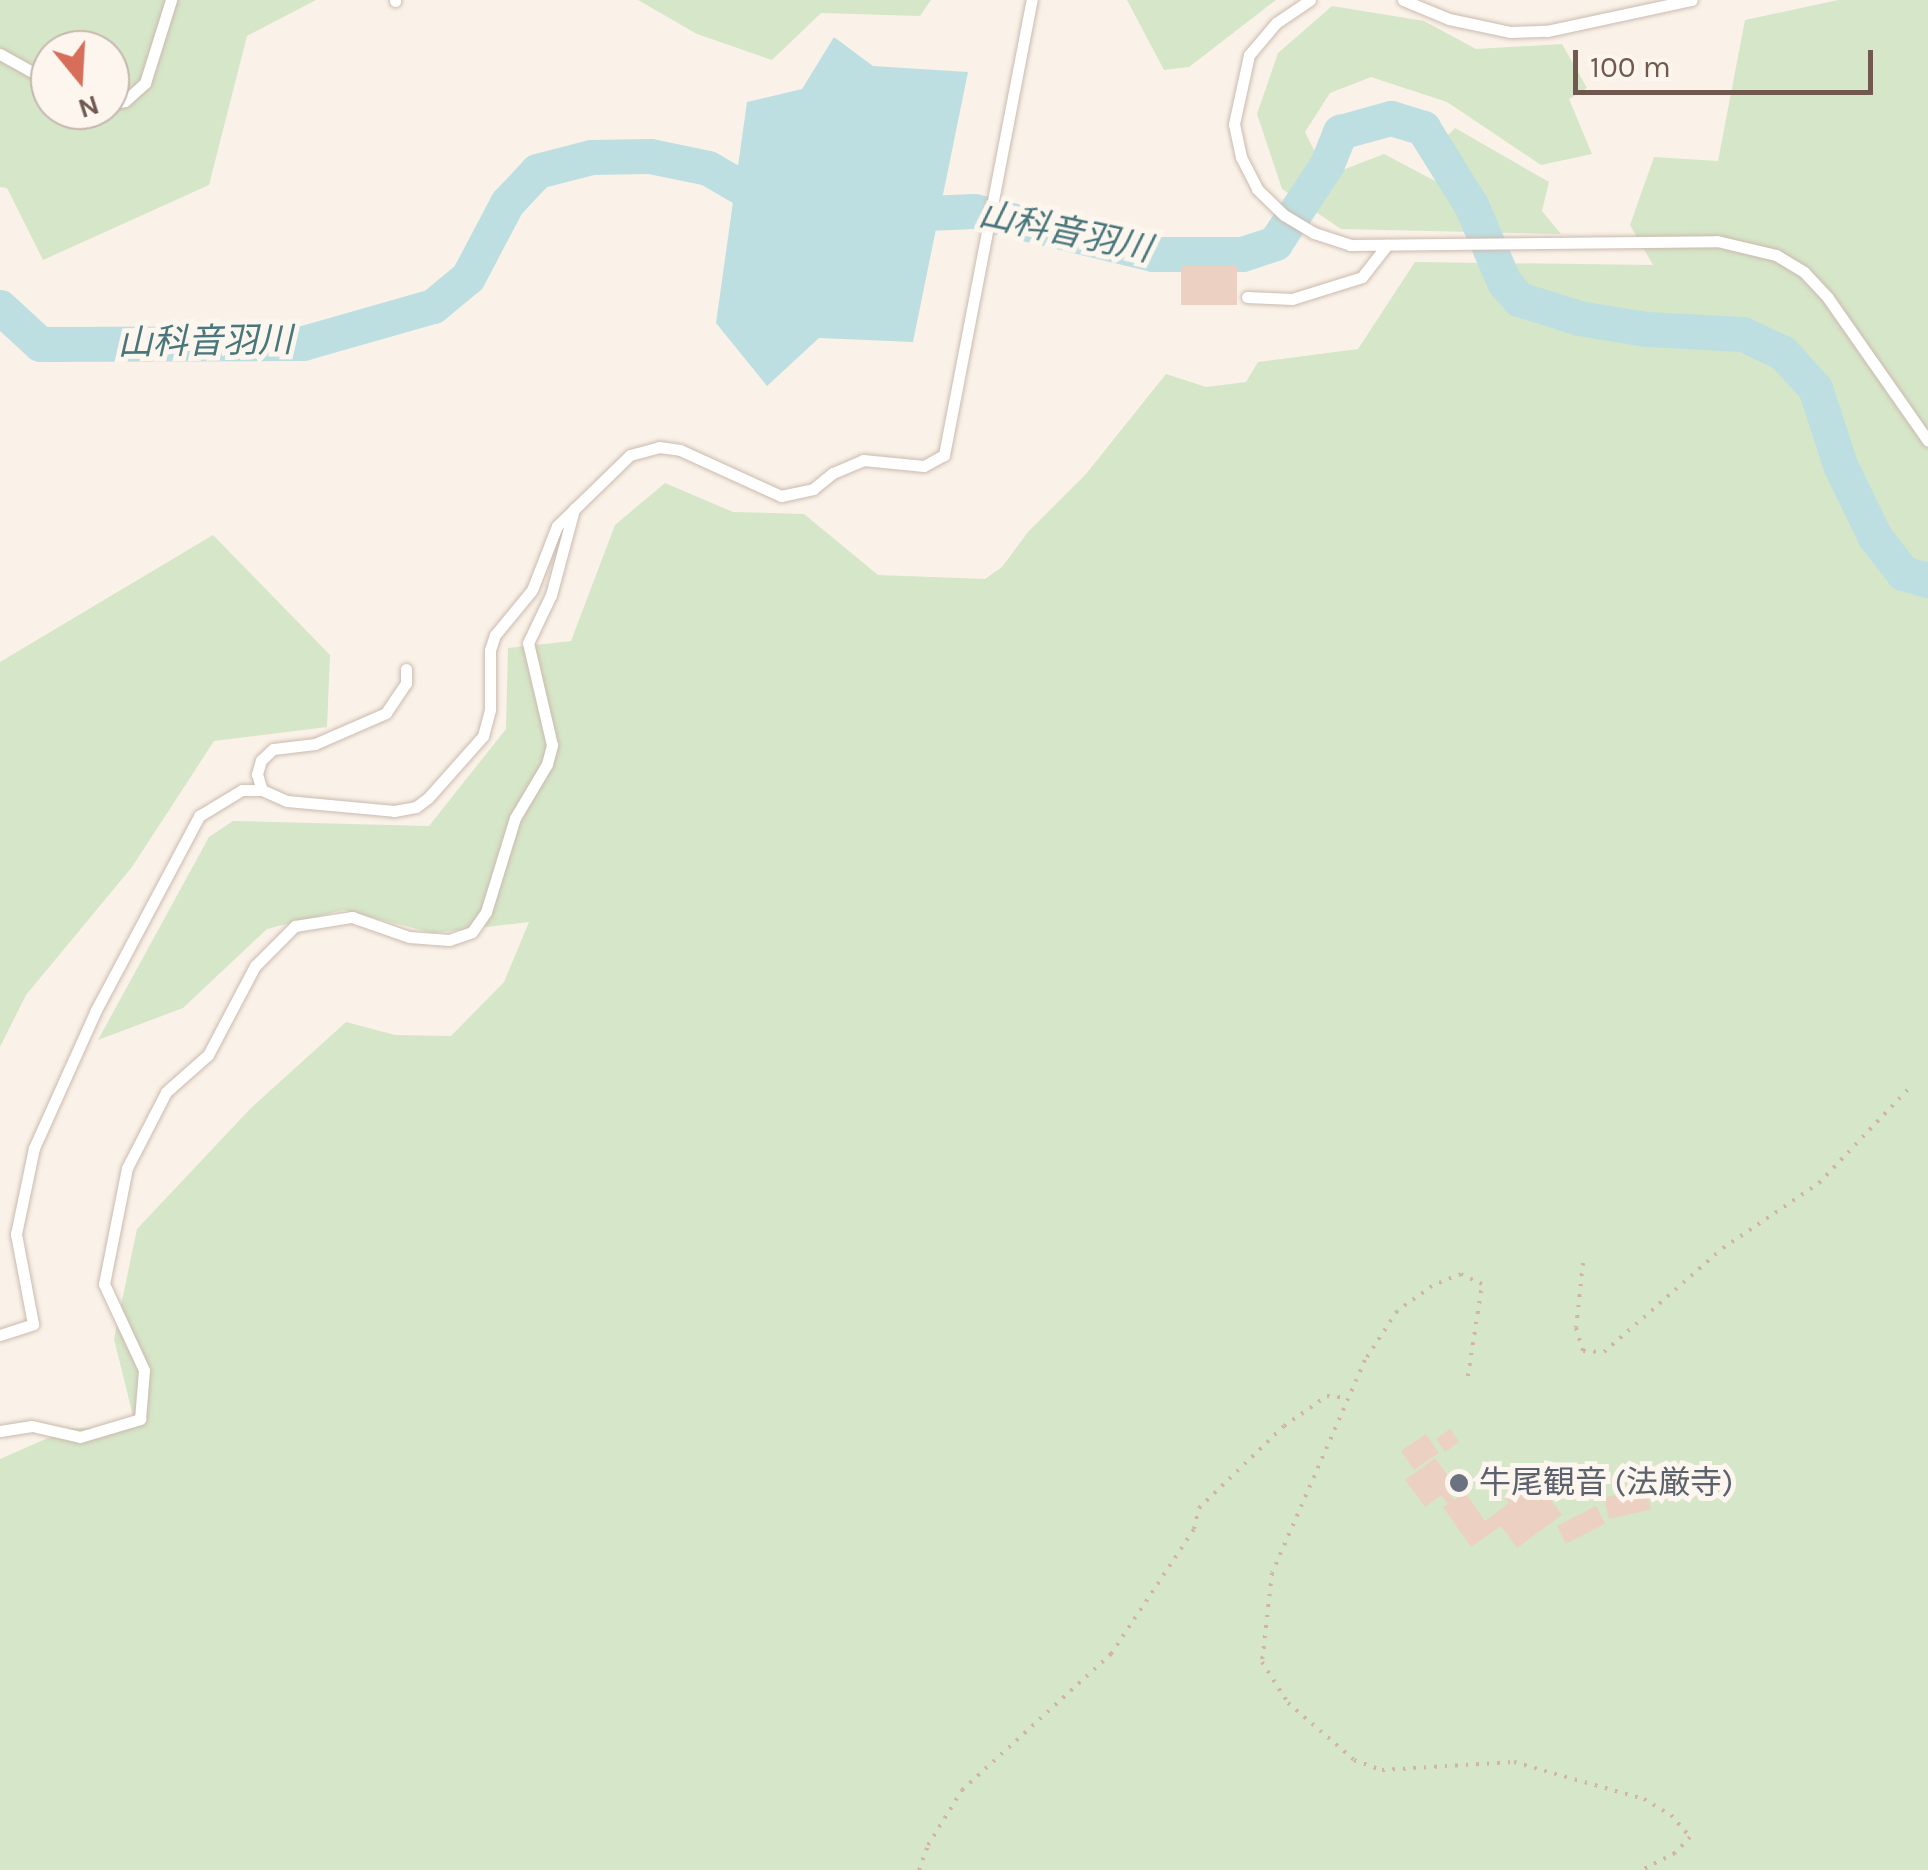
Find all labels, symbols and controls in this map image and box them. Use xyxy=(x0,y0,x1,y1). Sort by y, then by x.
north arrow xyxy=(30,30,130,130)
scale bar xyxy=(1578,30,1878,92)
text: 100 m xyxy=(1590,49,1671,85)
text: N xyxy=(74,88,103,126)
water label: 山科音羽川 xyxy=(975,193,1155,271)
water label: 山科音羽川 xyxy=(117,319,293,365)
place label: 牛尾観音 (法厳寺) xyxy=(1479,1464,1733,1502)
marker: 牛尾観音 (法厳寺) xyxy=(1448,1472,1470,1494)

